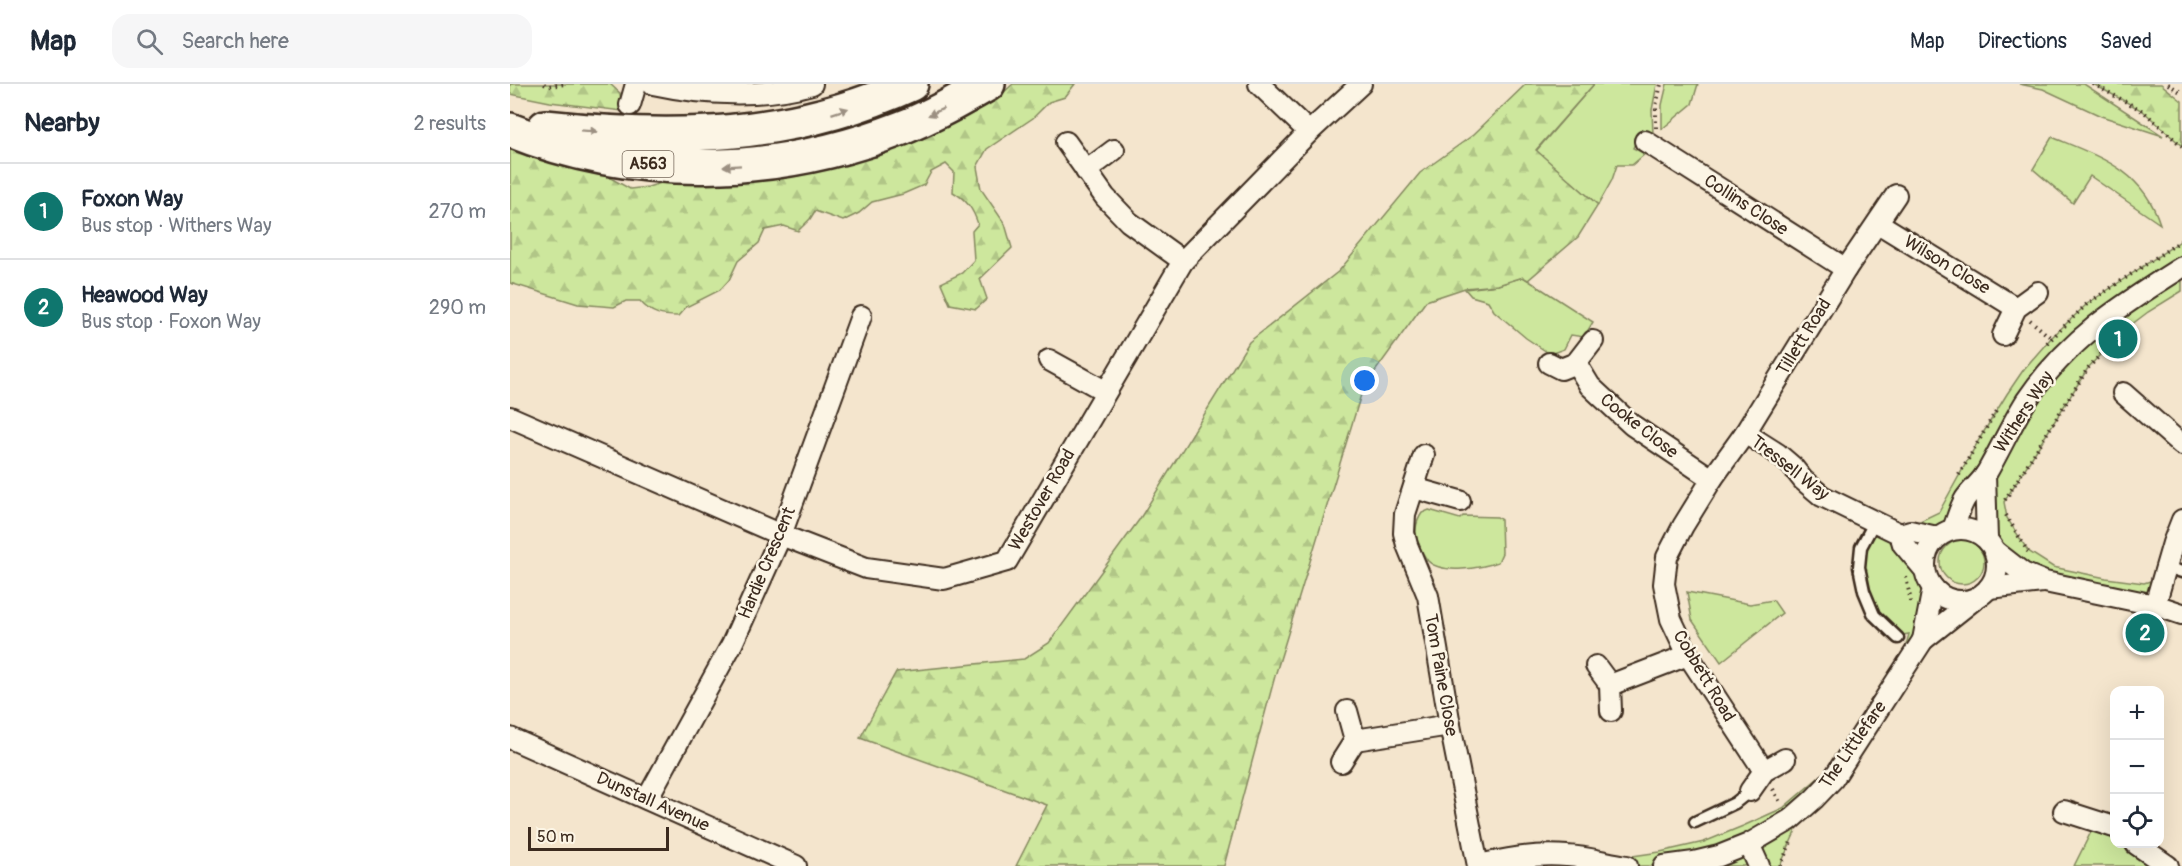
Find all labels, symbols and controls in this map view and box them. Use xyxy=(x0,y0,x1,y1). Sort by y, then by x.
search box xyxy=(112,14,532,68)
text: Map xyxy=(30,24,76,59)
icon: search xyxy=(133,25,166,58)
text: Search here xyxy=(181,27,289,55)
text: Map xyxy=(1910,28,1945,55)
text: Directions xyxy=(1978,28,2067,55)
text: Saved xyxy=(2100,28,2152,55)
one-way arrow xyxy=(831,106,849,115)
text: Nearby xyxy=(24,107,100,139)
one-way arrow xyxy=(928,108,945,117)
text: 2 results xyxy=(414,111,486,136)
one-way arrow xyxy=(580,126,599,136)
road number: A563 xyxy=(622,151,674,177)
one-way arrow xyxy=(722,161,741,171)
street label: Collins Close xyxy=(1699,169,1793,241)
text: Foxon Way xyxy=(81,185,183,213)
text: 1 xyxy=(40,199,47,224)
text: 270 m xyxy=(428,199,486,224)
text: Bus stop · Withers Way xyxy=(81,213,271,238)
street label: Wilson Close xyxy=(1900,230,1994,300)
text: Heawood Way xyxy=(81,281,208,309)
street label: Tillett Road xyxy=(1771,294,1837,380)
text: 2 xyxy=(38,295,49,320)
text: 290 m xyxy=(429,295,486,320)
text: Bus stop · Foxon Way xyxy=(81,309,261,334)
pin: 1 xyxy=(2098,316,2138,362)
your location xyxy=(1350,366,1379,395)
street label: Withers Way xyxy=(1989,366,2059,457)
street label: Cooke Close xyxy=(1595,388,1683,464)
street label: Tressell Way xyxy=(1746,430,1834,506)
street label: Westover Road xyxy=(1004,445,1080,555)
street label: Hardie Crescent xyxy=(733,503,801,623)
pin: 2 xyxy=(2126,610,2164,656)
street label: Tom Paine Close xyxy=(1419,612,1463,738)
street label: Cobbett Road xyxy=(1668,626,1740,726)
map controls xyxy=(2110,686,2164,848)
button: + xyxy=(2110,686,2164,740)
street label: The Littlefare xyxy=(1814,696,1892,793)
button: − xyxy=(2110,740,2164,794)
street label: Dunstall Avenue xyxy=(593,767,713,837)
button: locate xyxy=(2110,794,2164,848)
scale bar xyxy=(528,824,669,852)
text: 50 m xyxy=(537,827,574,847)

